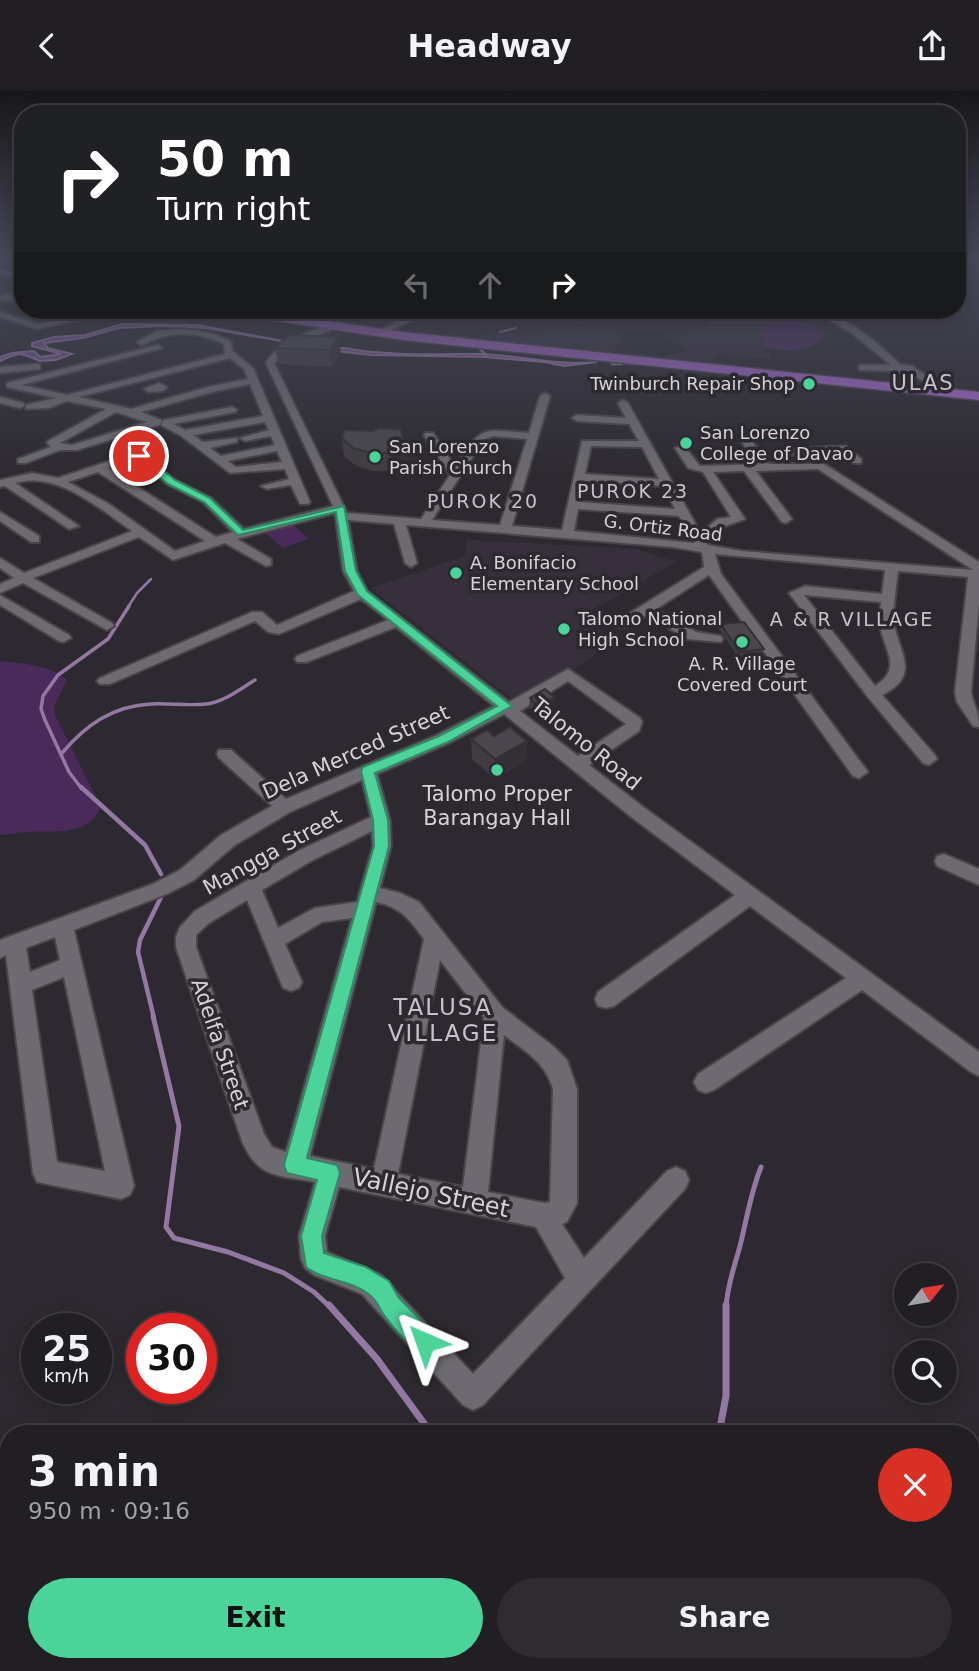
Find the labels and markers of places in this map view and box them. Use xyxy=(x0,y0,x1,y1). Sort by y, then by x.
place label: Twinburch Repair Shop xyxy=(589,373,795,394)
marker: Twinburch Repair Shop xyxy=(801,376,817,392)
place label: San Lorenzo College of Davao xyxy=(700,422,854,464)
pin xyxy=(109,426,169,486)
marker: San Lorenzo College of Davao xyxy=(678,435,694,451)
place label: San Lorenzo Parish Church xyxy=(389,436,513,478)
marker: San Lorenzo Parish Church xyxy=(367,449,383,465)
place label: A. Bonifacio Elementary School xyxy=(470,552,639,594)
marker: A. Bonifacio Elementary School xyxy=(448,565,464,581)
place label: Talomo National High School xyxy=(577,608,722,650)
marker: Talomo National High School xyxy=(556,621,572,637)
marker: A. R. Village Covered Court xyxy=(734,634,750,650)
place label: A. R. Village Covered Court xyxy=(677,653,807,695)
marker: Talomo Proper Barangay Hall xyxy=(489,762,505,778)
place label: Talomo Proper Barangay Hall xyxy=(421,782,572,830)

